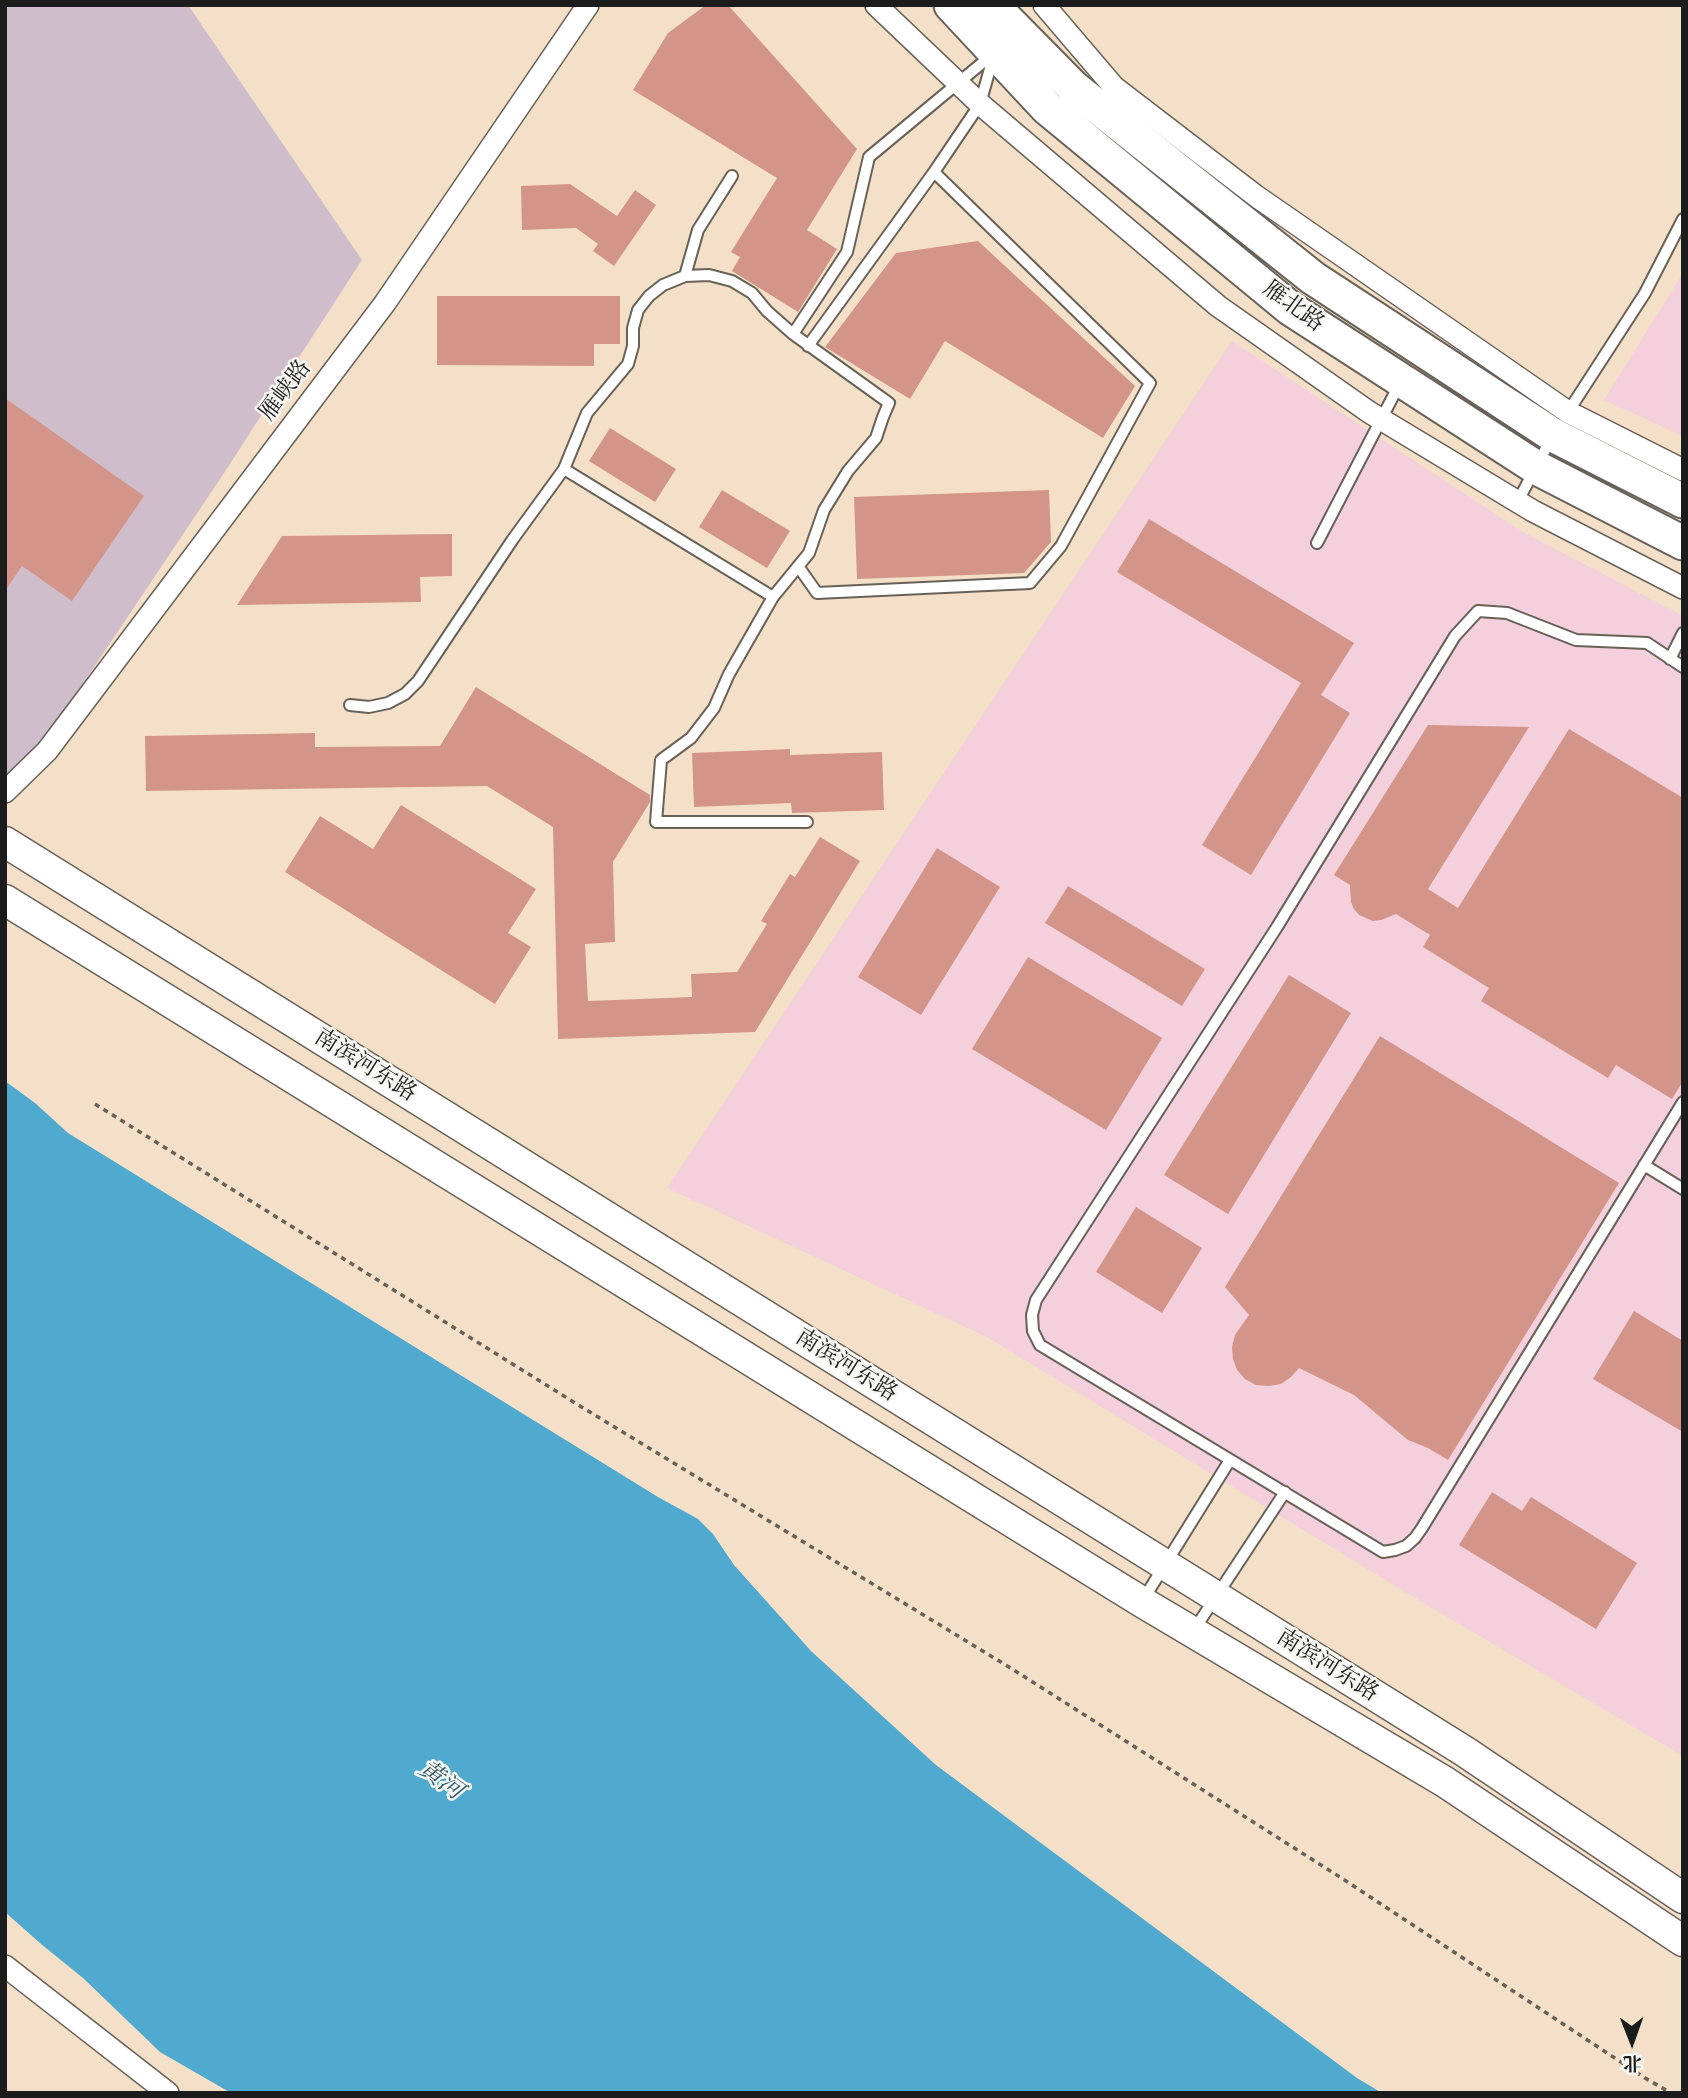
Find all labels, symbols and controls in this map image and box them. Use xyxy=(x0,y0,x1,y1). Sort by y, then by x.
street label: 雁北路 xyxy=(1257,276,1329,338)
street label: 雁峡路 xyxy=(254,355,318,427)
street label: 南滨河东路 xyxy=(309,1024,421,1108)
street label: 南滨河东路 xyxy=(790,1324,902,1408)
street label: 南滨河东路 xyxy=(1271,1624,1383,1708)
water label: 黄河 xyxy=(412,1755,468,1807)
north arrow xyxy=(1597,2007,1667,2077)
text: 北 xyxy=(1623,2051,1642,2075)

